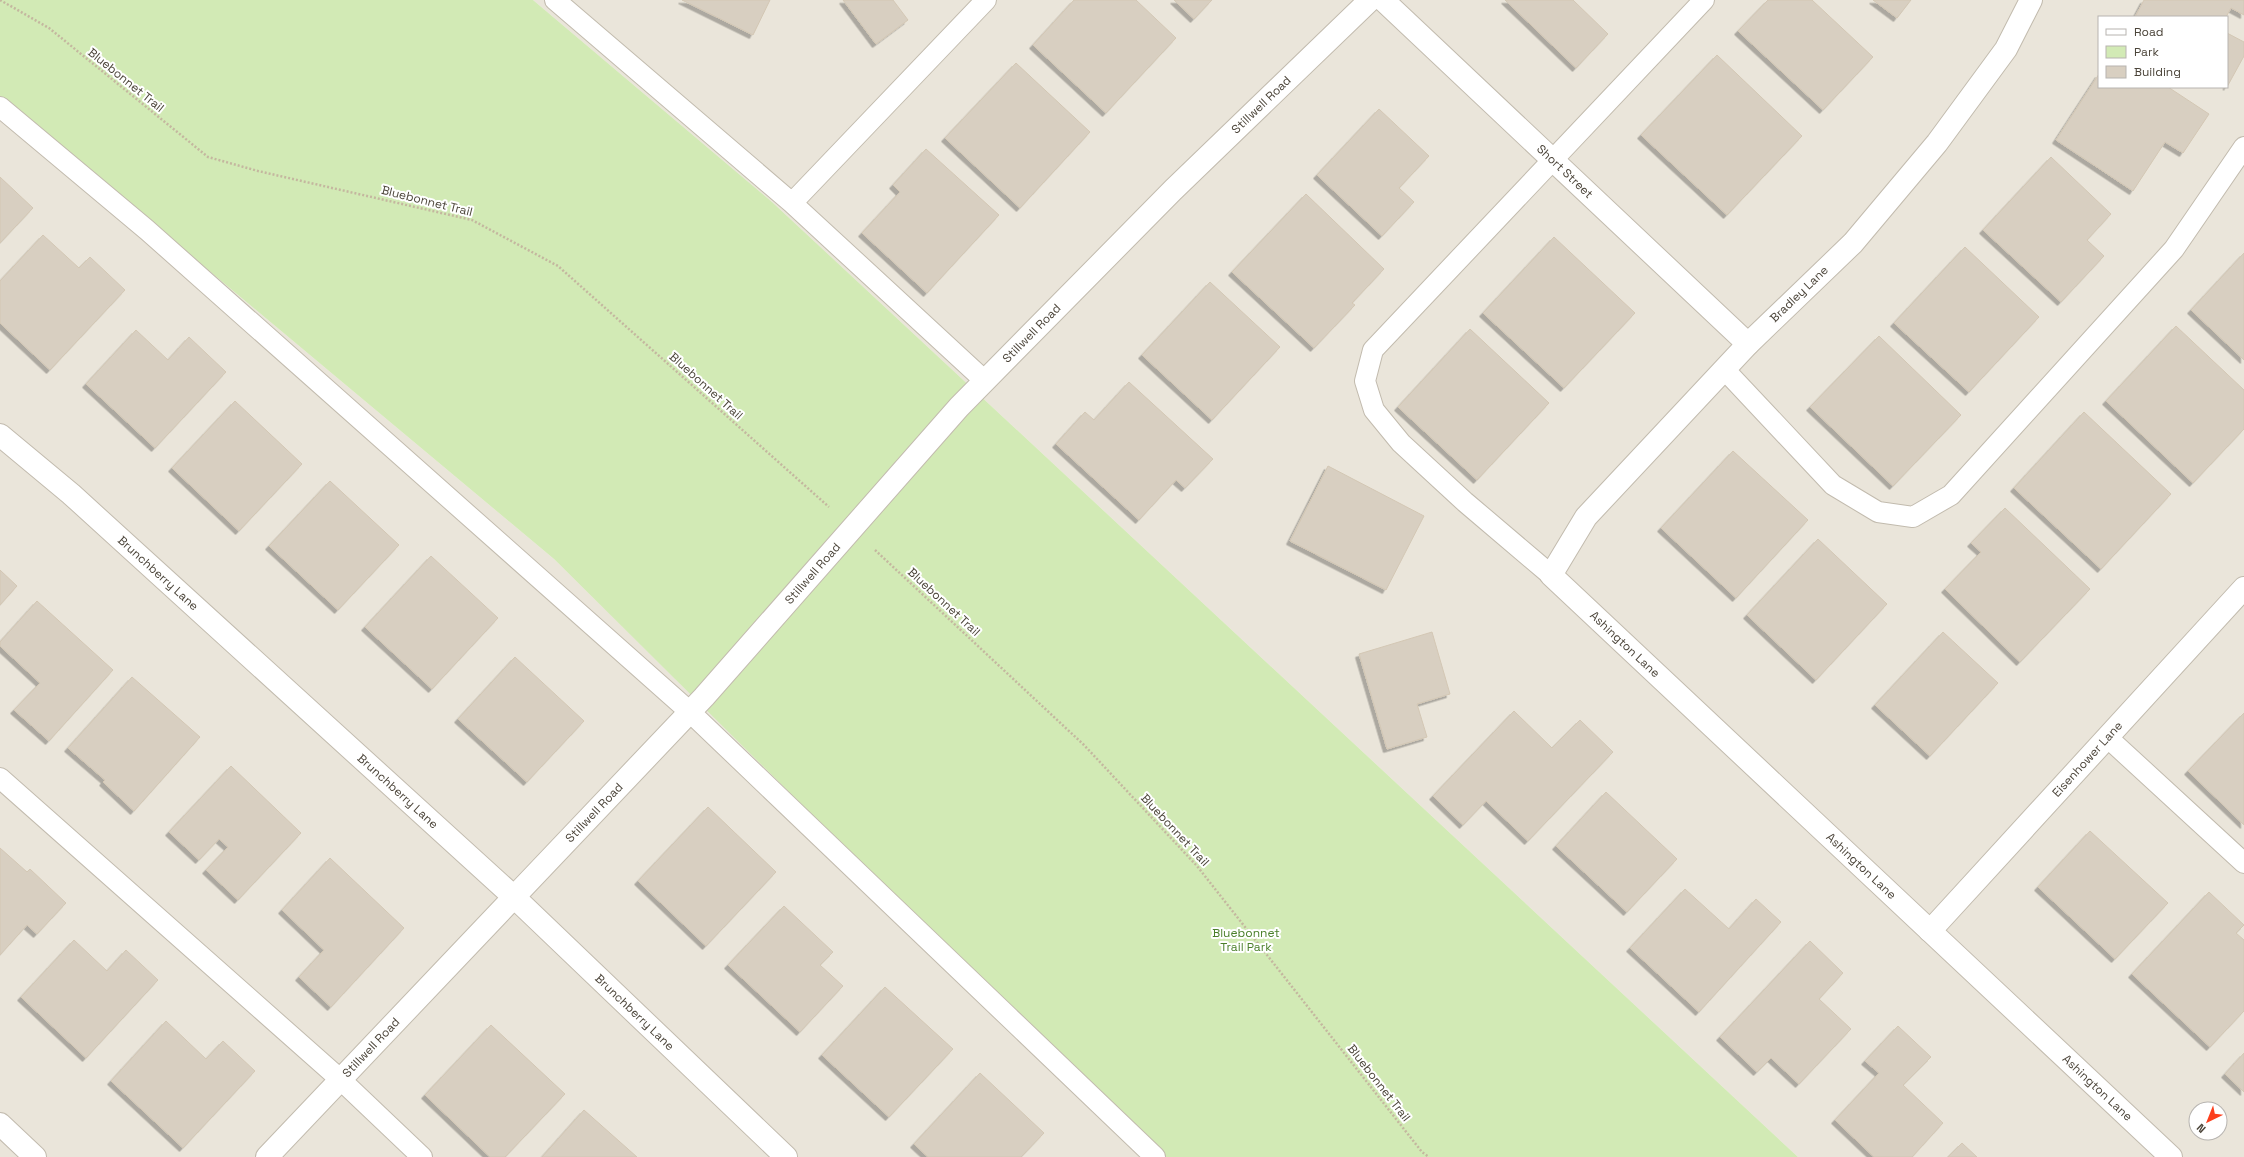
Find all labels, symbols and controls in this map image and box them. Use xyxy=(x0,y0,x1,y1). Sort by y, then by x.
legend xyxy=(2098,16,2228,88)
text: Road xyxy=(2134,24,2163,40)
street label: Bluebonnet Trail xyxy=(85,44,167,116)
text: Park xyxy=(2134,44,2159,60)
text: Building xyxy=(2134,64,2181,80)
street label: Stillwell Road xyxy=(1228,72,1294,137)
street label: Short Street xyxy=(1533,141,1597,202)
street label: Bluebonnet Trail xyxy=(380,182,474,220)
street label: Bradley Lane xyxy=(1766,262,1832,326)
street label: Stillwell Road xyxy=(999,300,1064,366)
street label: Bluebonnet Trail xyxy=(666,349,746,423)
street label: Brunchberry Lane xyxy=(114,532,202,614)
street label: Stillwell Road xyxy=(781,539,844,608)
street label: Bluebonnet Trail xyxy=(904,564,984,640)
street label: Ashington Lane xyxy=(1586,608,1663,681)
street label: Eisenhower Lane xyxy=(2049,718,2126,800)
street label: Brunchberry Lane xyxy=(354,750,442,832)
street label: Stillwell Road xyxy=(562,779,626,846)
street label: Bluebonnet Trail xyxy=(1137,790,1213,870)
street label: Ashington Lane xyxy=(1823,829,1900,903)
park label: Bluebonnet Trail Park xyxy=(1212,925,1280,955)
street label: Brunchberry Lane xyxy=(591,971,678,1054)
street label: Stillwell Road xyxy=(339,1014,403,1081)
street label: Bluebonnet Trail xyxy=(1344,1041,1414,1125)
street label: Ashington Lane xyxy=(2059,1051,2136,1125)
north arrow xyxy=(2188,1101,2228,1141)
text: N xyxy=(2194,1121,2209,1136)

